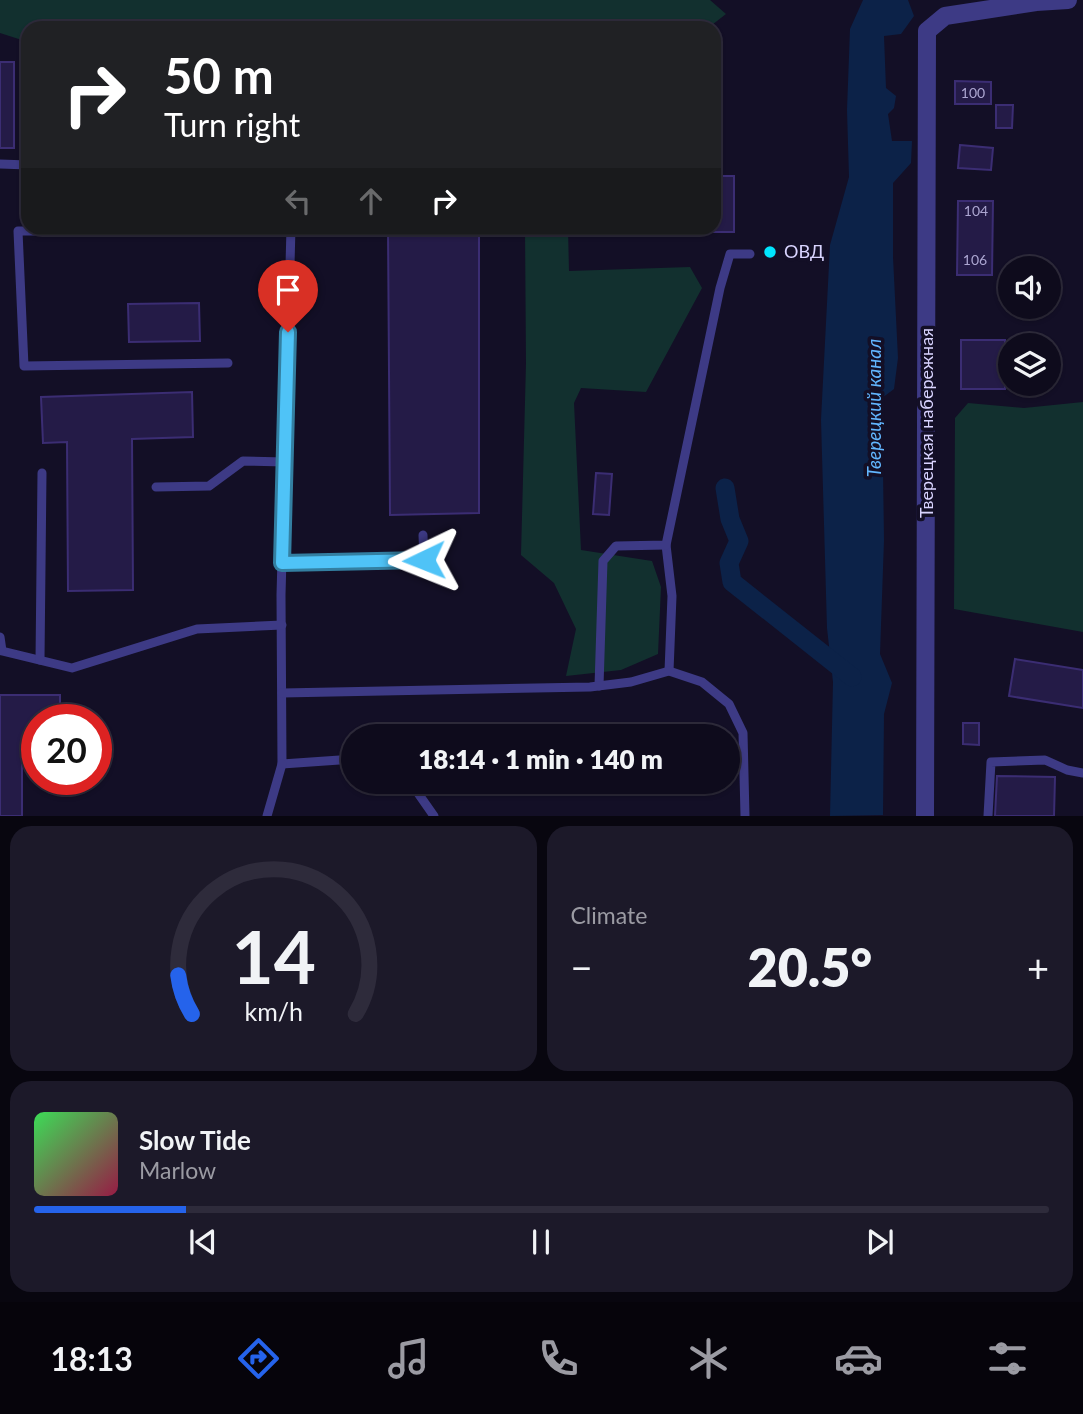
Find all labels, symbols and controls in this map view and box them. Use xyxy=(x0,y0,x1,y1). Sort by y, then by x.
text: 50 m xyxy=(164,46,274,104)
icon: right xyxy=(49,49,140,140)
house number: 100 xyxy=(961,84,985,101)
text: Turn right xyxy=(164,105,300,144)
icon: left xyxy=(279,182,317,220)
icon: ahead xyxy=(352,182,390,220)
icon: right xyxy=(425,182,463,220)
house number: 104 xyxy=(964,202,988,219)
place label: ОВД xyxy=(784,240,824,262)
marker: ОВД xyxy=(762,244,778,260)
house number: 106 xyxy=(963,251,987,268)
map controls xyxy=(998,256,1061,396)
button: sound xyxy=(998,256,1061,319)
pin xyxy=(258,260,318,332)
icon: arrive xyxy=(269,271,307,309)
street label: Тверецкая набережная xyxy=(915,328,937,518)
button: layers xyxy=(998,333,1061,396)
water label: Тверецкий канал xyxy=(862,339,885,477)
position arrow xyxy=(387,523,461,597)
speed limit sign: 20 xyxy=(21,704,112,795)
text: 18:14 · 1 min · 140 m xyxy=(418,743,663,775)
text: Climate xyxy=(571,901,647,929)
text: 14 xyxy=(231,913,315,1001)
text: 20.5° xyxy=(747,936,872,998)
text: − xyxy=(571,944,593,990)
text: + xyxy=(1027,944,1049,990)
text: km/h xyxy=(244,996,303,1026)
text: Slow Tide xyxy=(139,1124,251,1156)
text: Marlow xyxy=(139,1156,216,1184)
icon: previous xyxy=(184,1223,222,1261)
icon: pause xyxy=(522,1223,560,1261)
icon: next xyxy=(861,1223,899,1261)
icon: directions xyxy=(234,1334,283,1383)
icon: music xyxy=(384,1334,433,1383)
icon: phone xyxy=(534,1334,583,1383)
icon: climate xyxy=(684,1334,733,1383)
icon: car xyxy=(834,1334,883,1383)
icon: filters xyxy=(983,1334,1032,1383)
text: 18:13 xyxy=(50,1339,133,1378)

